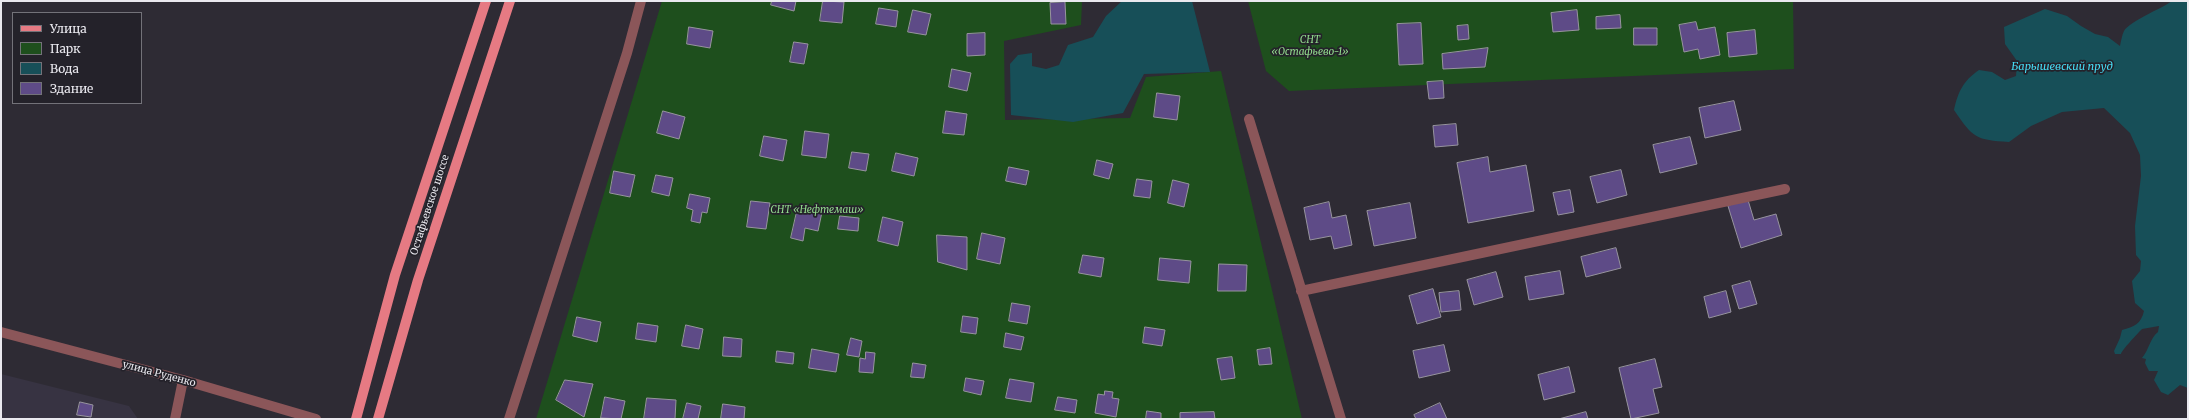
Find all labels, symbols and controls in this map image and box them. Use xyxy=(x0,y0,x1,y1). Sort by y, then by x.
legend xyxy=(12,12,142,104)
text: Улица xyxy=(50,21,87,36)
park label: СНТ «Остафьево-1» xyxy=(1271,34,1349,58)
text: Парк xyxy=(50,41,81,56)
water label: Барышевский пруд xyxy=(2011,60,2113,74)
text: Вода xyxy=(50,61,79,76)
text: Здание xyxy=(50,81,93,96)
street label: Остафьевское шоссе xyxy=(408,153,452,257)
park label: СНТ «Нефтемаш» xyxy=(770,204,864,216)
street label: улица Руденко xyxy=(121,358,197,390)

